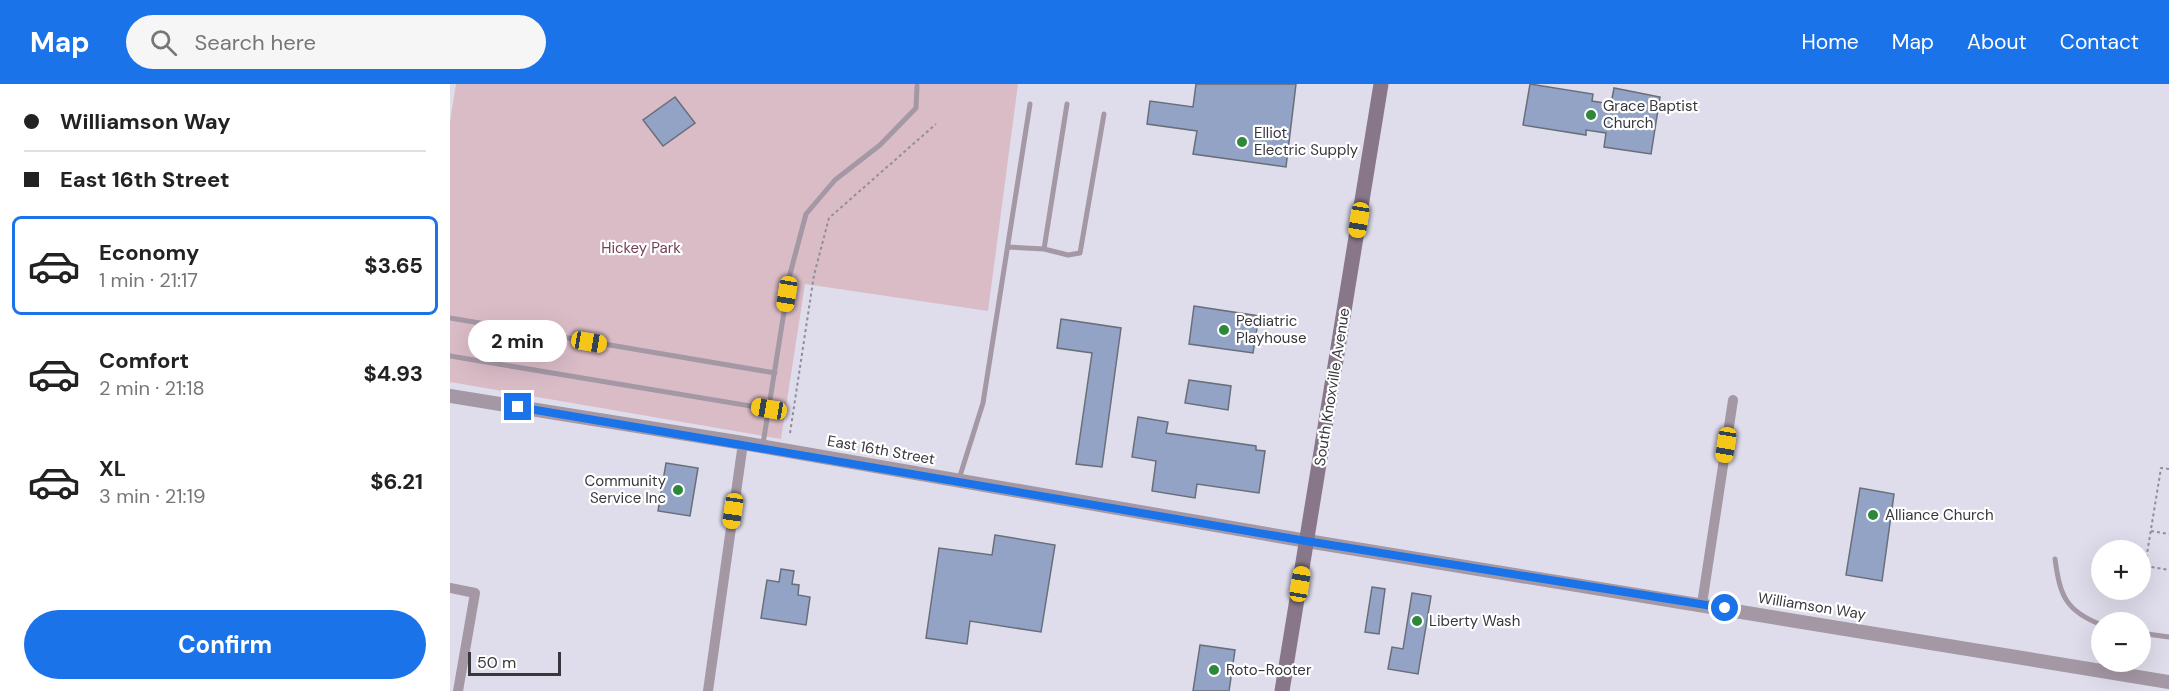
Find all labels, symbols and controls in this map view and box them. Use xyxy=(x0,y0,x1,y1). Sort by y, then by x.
search box xyxy=(126,15,546,69)
text: Map xyxy=(30,24,90,61)
icon: search xyxy=(147,26,180,59)
text: Search here xyxy=(195,28,316,57)
text: Home xyxy=(1801,28,1859,56)
text: Map xyxy=(1892,28,1934,56)
text: About xyxy=(1967,28,2027,56)
text: Contact xyxy=(2060,28,2139,56)
place label: Grace Baptist Church xyxy=(1603,96,1698,133)
text: Williamson Way xyxy=(60,107,231,136)
marker: Grace Baptist Church xyxy=(1584,108,1598,122)
place label: Elliot Electric Supply xyxy=(1254,123,1359,160)
marker: Elliot Electric Supply xyxy=(1235,135,1249,149)
text: East 16th Street xyxy=(60,165,230,194)
car xyxy=(1347,201,1371,239)
text: Economy xyxy=(99,238,199,267)
park label: Hickey Park xyxy=(601,238,681,258)
icon: car xyxy=(27,239,81,293)
text: $3.65 xyxy=(364,251,423,280)
text: 1 min · 21:17 xyxy=(99,267,198,293)
car xyxy=(775,275,799,313)
street label: South Knoxville Avenue xyxy=(1310,307,1354,467)
place label: Pediatric Playhouse xyxy=(1236,311,1307,348)
callout: 2 min xyxy=(469,320,568,362)
marker: Pediatric Playhouse xyxy=(1217,323,1231,337)
text: 2 min xyxy=(491,328,544,354)
car xyxy=(570,330,608,354)
text: Comfort xyxy=(99,346,189,375)
icon: car xyxy=(27,347,81,401)
text: $4.93 xyxy=(363,359,423,388)
text: 2 min · 21:18 xyxy=(99,375,205,401)
route end xyxy=(504,393,531,420)
car xyxy=(750,397,788,421)
car xyxy=(1714,426,1738,464)
street label: East 16th Street xyxy=(826,431,936,469)
text: XL xyxy=(99,454,126,483)
icon: car xyxy=(27,455,81,509)
text: $6.21 xyxy=(370,467,423,496)
place label: Community Service Inc xyxy=(585,471,667,508)
text: 3 min · 21:19 xyxy=(99,483,205,509)
marker: Community Service Inc xyxy=(671,483,685,497)
car xyxy=(722,492,744,530)
place label: Alliance Church xyxy=(1885,505,1994,525)
marker: Alliance Church xyxy=(1866,508,1880,522)
map controls xyxy=(2091,540,2151,672)
button: + xyxy=(2091,540,2151,600)
car xyxy=(1288,565,1312,603)
street label: Williamson Way xyxy=(1757,588,1868,625)
route start xyxy=(1711,594,1738,621)
button: Confirm xyxy=(24,610,426,679)
place label: Liberty Wash xyxy=(1429,611,1520,631)
button: − xyxy=(2091,612,2151,672)
marker: Liberty Wash xyxy=(1410,614,1424,628)
scale bar xyxy=(468,649,561,676)
text: 50 m xyxy=(477,652,516,673)
place label: Roto-Rooter xyxy=(1226,660,1312,680)
marker: Roto-Rooter xyxy=(1207,663,1221,677)

